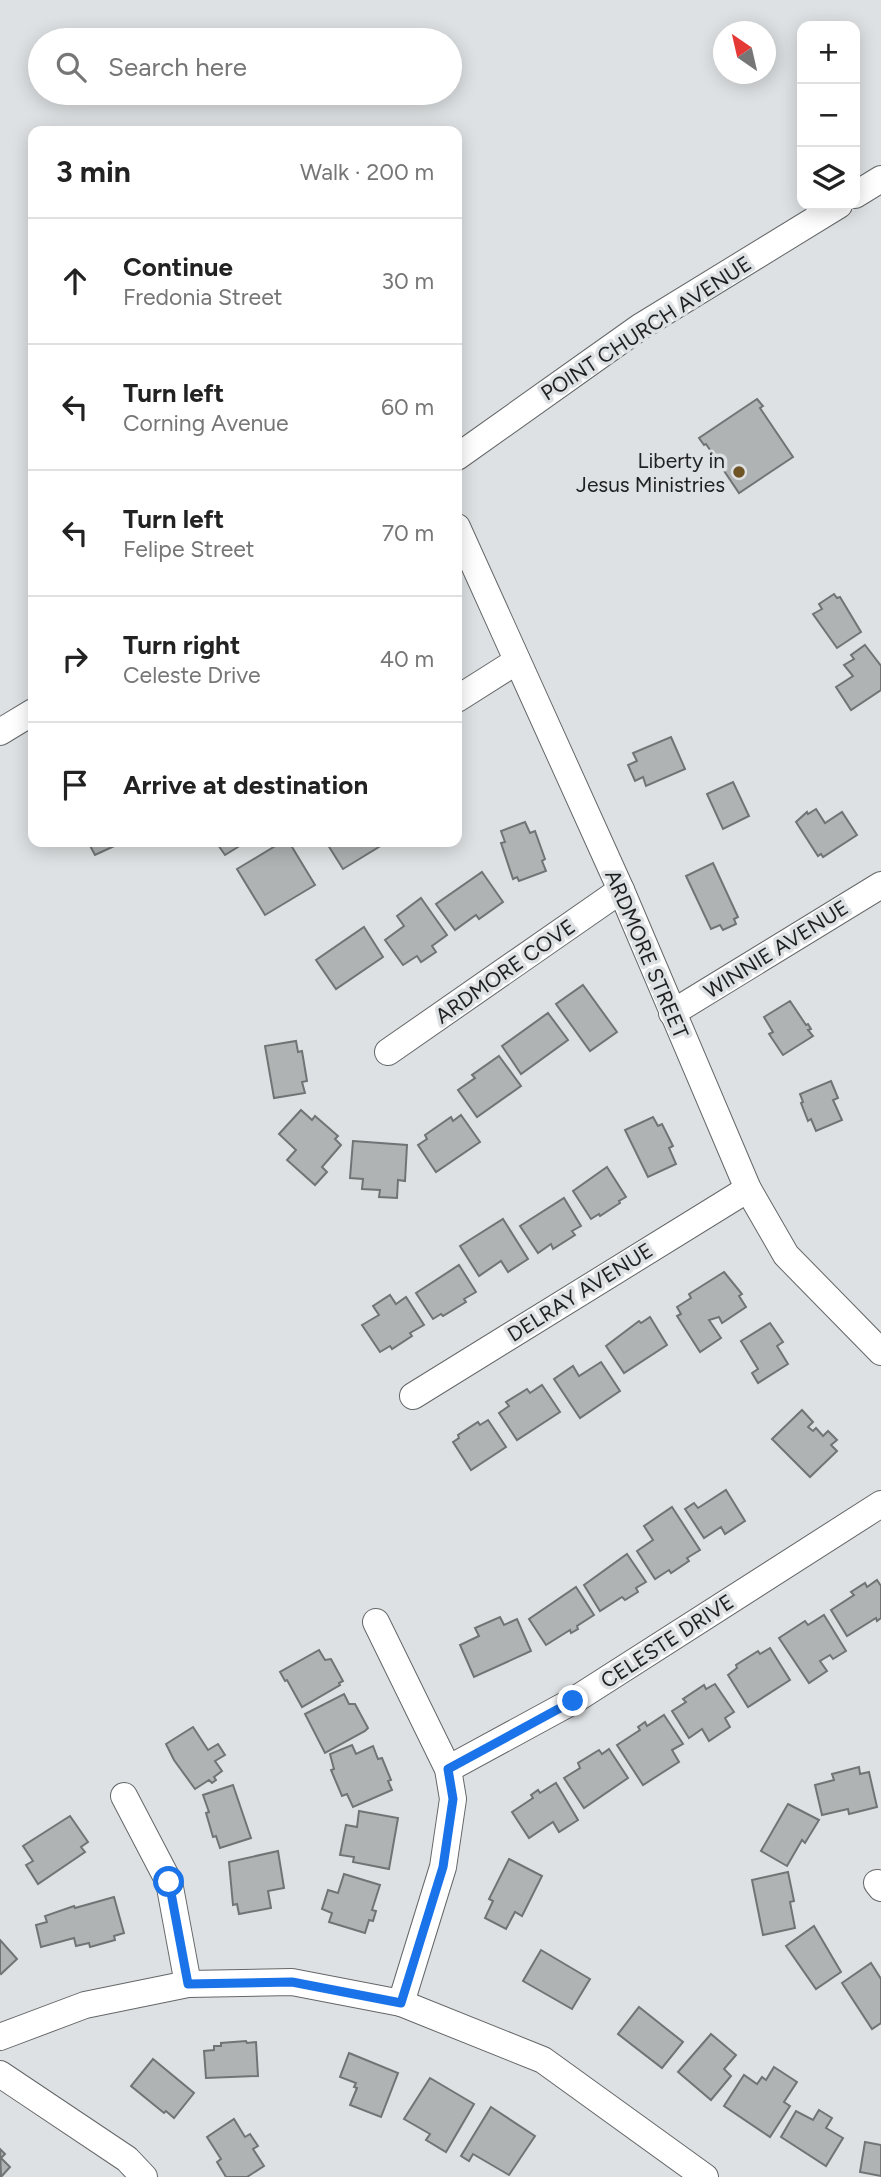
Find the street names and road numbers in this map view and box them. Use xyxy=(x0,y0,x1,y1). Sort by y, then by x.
street label: POINT CHURCH AVENUE xyxy=(536,251,756,405)
street label: ARDMORE STREET xyxy=(600,866,694,1042)
street label: WINNIE AVENUE xyxy=(699,895,853,1003)
street label: ARDMORE COVE xyxy=(430,913,580,1029)
street label: DELRAY AVENUE xyxy=(503,1237,657,1347)
street label: CELESTE DRIVE xyxy=(596,1589,738,1693)

